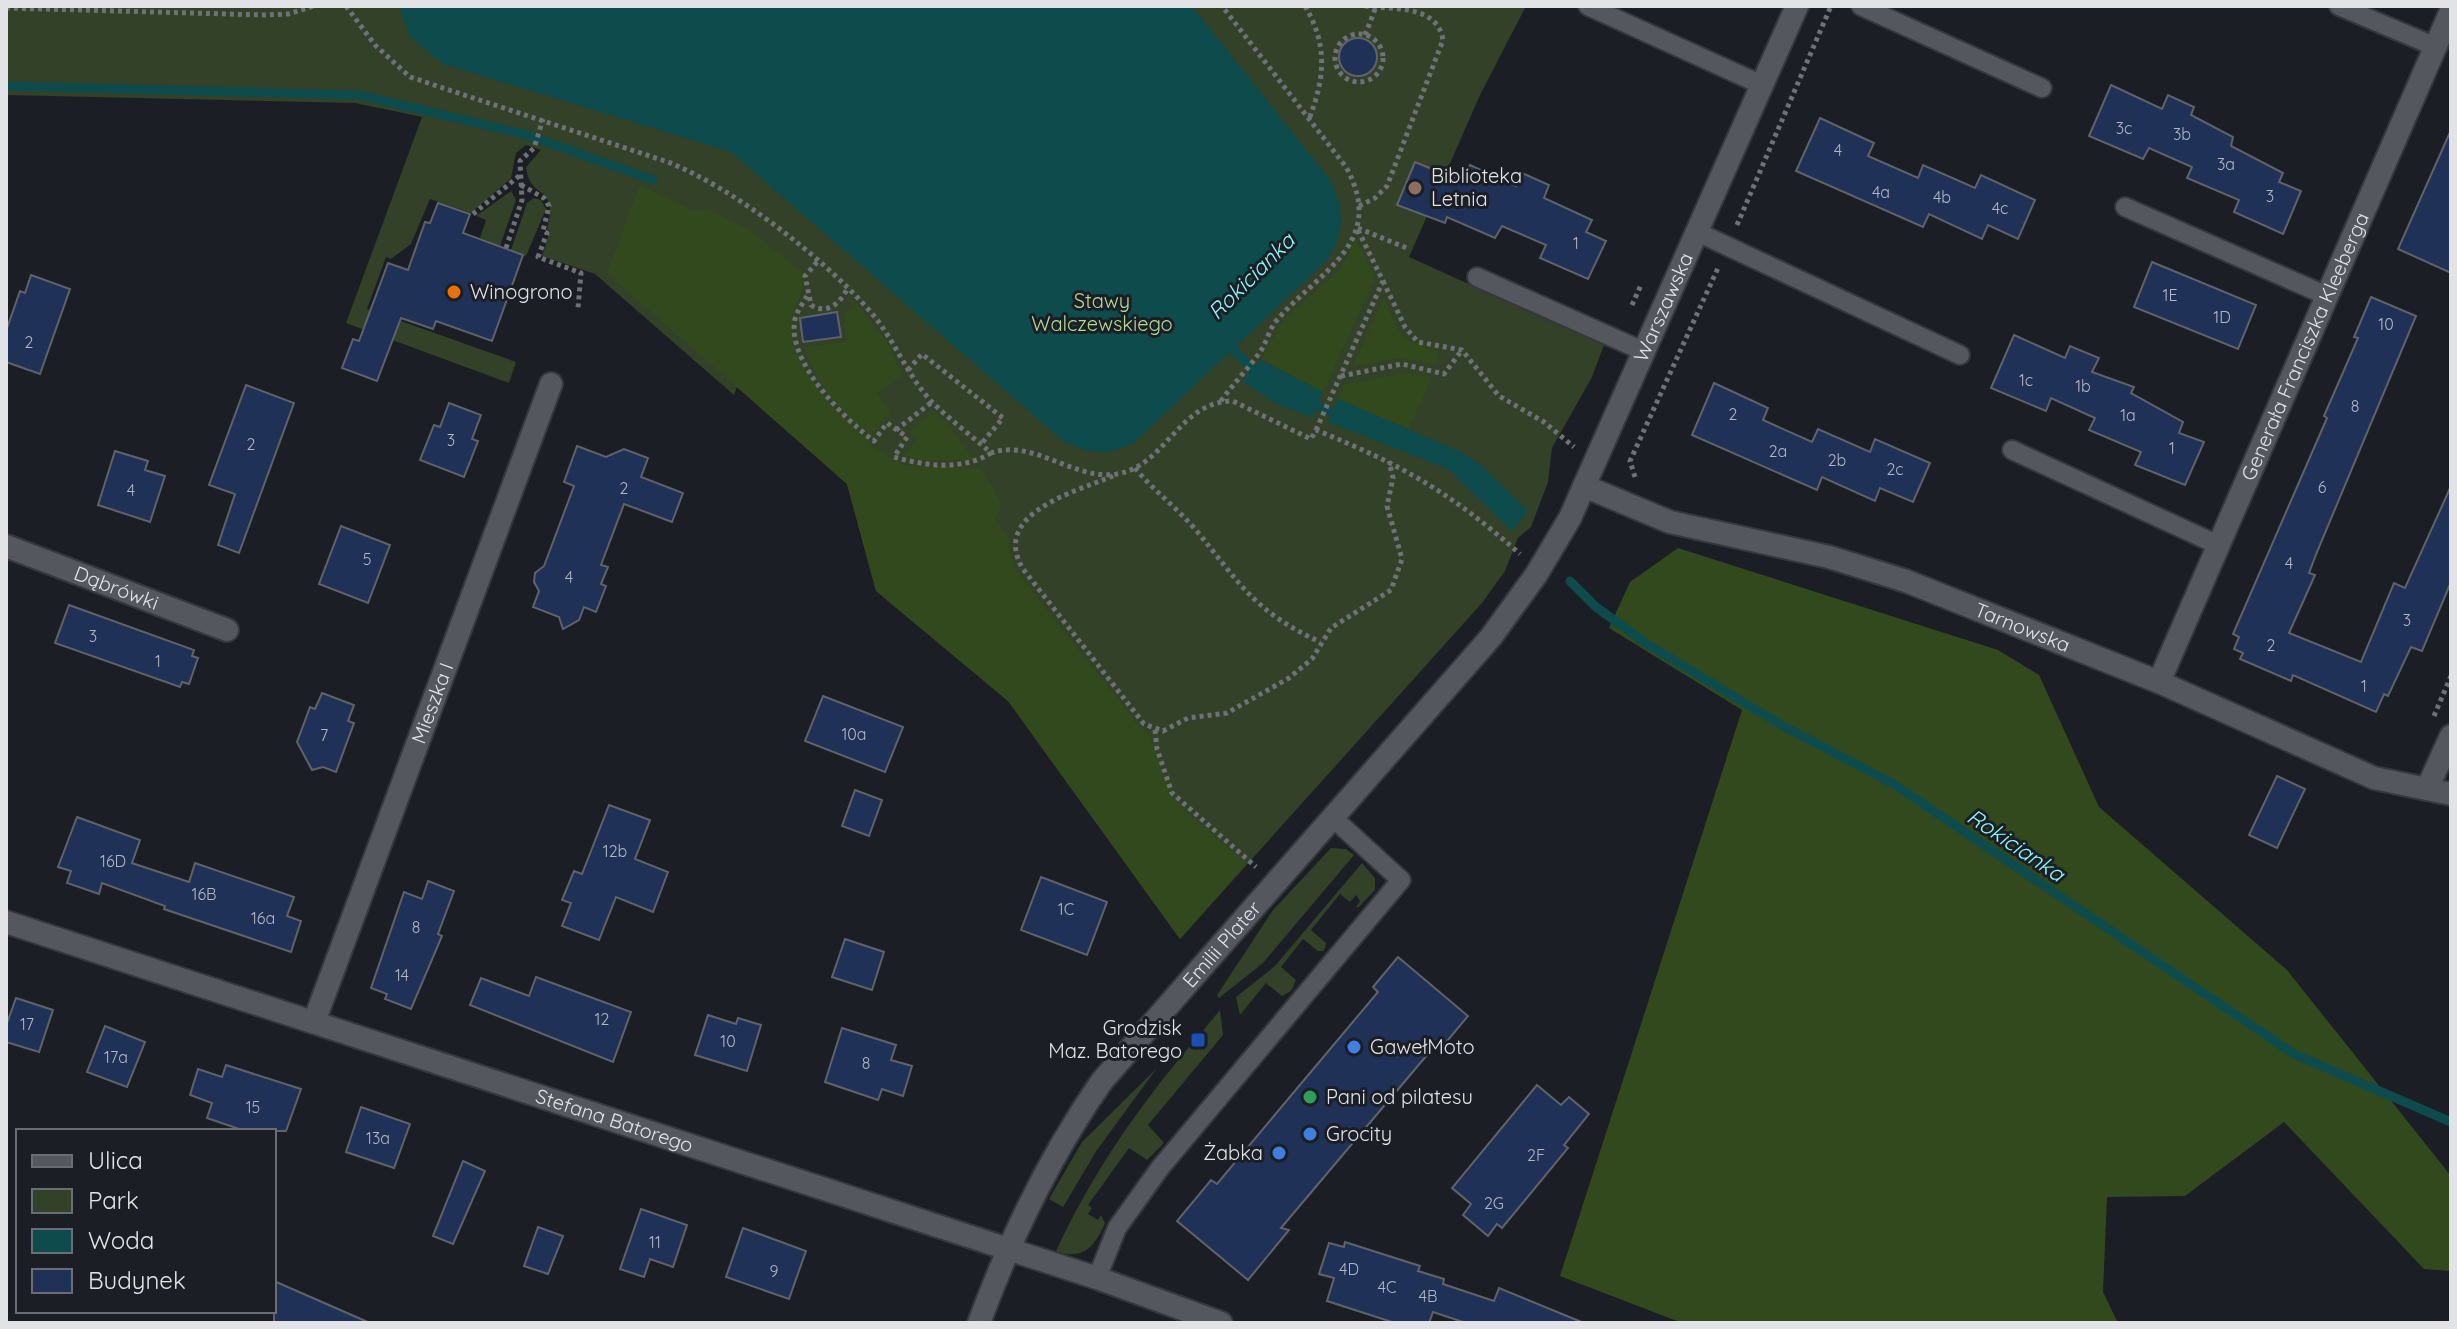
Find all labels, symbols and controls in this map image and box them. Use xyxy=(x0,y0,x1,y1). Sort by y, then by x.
house number: 3c xyxy=(2116,118,2132,138)
house number: 3b xyxy=(2173,124,2191,144)
house number: 4 xyxy=(1834,140,1842,160)
house number: 3a xyxy=(2217,154,2235,174)
place label: Biblioteka Letnia xyxy=(1431,163,1522,211)
marker: Biblioteka Letnia xyxy=(1406,179,1424,197)
house number: 4a xyxy=(1872,182,1890,202)
house number: 3 xyxy=(2266,186,2274,206)
house number: 4b xyxy=(1933,187,1951,207)
house number: 4c xyxy=(1992,198,2008,218)
street label: Generała Franciszka Kleeberga xyxy=(2235,208,2374,484)
water label: Rokicianka xyxy=(1202,225,1302,325)
house number: 1 xyxy=(1573,233,1579,253)
street label: Warszawska xyxy=(1628,249,1698,366)
place label: Winogrono xyxy=(470,279,573,304)
marker: Winogrono xyxy=(445,283,463,301)
house number: 1E xyxy=(2162,285,2178,305)
park label: Stawy Walczewskiego xyxy=(1031,288,1173,336)
house number: 1D xyxy=(2213,307,2231,327)
house number: 10 xyxy=(2378,314,2394,334)
house number: 2 xyxy=(25,332,34,352)
house number: 1c xyxy=(2019,370,2033,390)
house number: 1b xyxy=(2075,376,2091,396)
house number: 8 xyxy=(2351,396,2359,416)
house number: 2 xyxy=(1729,404,1738,424)
house number: 1a xyxy=(2120,405,2136,425)
house number: 3 xyxy=(447,430,455,450)
house number: 2 xyxy=(247,434,256,454)
house number: 1 xyxy=(2169,438,2175,458)
house number: 2a xyxy=(1769,441,1787,461)
house number: 2b xyxy=(1828,450,1846,470)
house number: 2c xyxy=(1886,459,1904,479)
house number: 6 xyxy=(2318,477,2327,497)
house number: 2 xyxy=(620,478,629,498)
house number: 4 xyxy=(127,480,135,500)
house number: 5 xyxy=(363,549,371,569)
house number: 4 xyxy=(2285,553,2293,573)
street label: Dąbrówki xyxy=(71,560,162,615)
house number: 4 xyxy=(565,567,573,587)
street label: Tarnowska xyxy=(1971,597,2074,657)
house number: 3 xyxy=(2403,610,2411,630)
house number: 3 xyxy=(89,626,97,646)
house number: 2 xyxy=(2267,635,2276,655)
house number: 1 xyxy=(155,651,161,671)
street label: Mieszka I xyxy=(406,659,458,747)
house number: 1 xyxy=(2361,676,2367,696)
house number: 10a xyxy=(841,724,867,744)
house number: 7 xyxy=(320,725,328,745)
water label: Rokicianka xyxy=(1962,802,2071,889)
house number: 12b xyxy=(603,841,627,861)
house number: 16D xyxy=(100,851,126,871)
house number: 16B xyxy=(192,884,216,904)
street label: Emilii Plater xyxy=(1177,895,1266,992)
house number: 1C xyxy=(1058,899,1074,919)
house number: 16a xyxy=(251,908,275,928)
house number: 8 xyxy=(412,917,420,937)
house number: 14 xyxy=(395,965,409,985)
house number: 12 xyxy=(595,1009,610,1029)
house number: 17 xyxy=(20,1014,34,1034)
place label: Grodzisk Maz. Batorego xyxy=(1048,1015,1182,1063)
house number: 10 xyxy=(720,1031,736,1051)
marker: Grodzisk Maz. Batorego xyxy=(1189,1031,1207,1049)
place label: GawełMoto xyxy=(1370,1034,1475,1059)
marker: GawełMoto xyxy=(1345,1038,1363,1056)
house number: 17a xyxy=(104,1047,128,1067)
house number: 8 xyxy=(862,1053,870,1073)
street label: Stefana Batorego xyxy=(533,1083,697,1157)
place label: Pani od pilatesu xyxy=(1326,1084,1473,1109)
marker: Pani od pilatesu xyxy=(1301,1088,1319,1106)
house number: 15 xyxy=(246,1097,260,1117)
place label: Grocity xyxy=(1326,1121,1392,1146)
marker: Grocity xyxy=(1301,1125,1319,1143)
house number: 13a xyxy=(366,1128,390,1148)
legend xyxy=(16,1129,276,1313)
place label: Żabka xyxy=(1203,1140,1263,1165)
marker: Żabka xyxy=(1270,1144,1288,1162)
text: Ulica xyxy=(88,1145,143,1175)
house number: 2F xyxy=(1527,1145,1545,1165)
text: Park xyxy=(88,1185,139,1215)
house number: 2G xyxy=(1484,1193,1504,1213)
text: Woda xyxy=(88,1225,154,1255)
house number: 11 xyxy=(649,1232,661,1252)
house number: 4D xyxy=(1339,1259,1359,1279)
house number: 9 xyxy=(770,1261,779,1281)
text: Budynek xyxy=(88,1265,186,1295)
house number: 4C xyxy=(1378,1277,1396,1297)
house number: 4B xyxy=(1419,1286,1437,1306)

